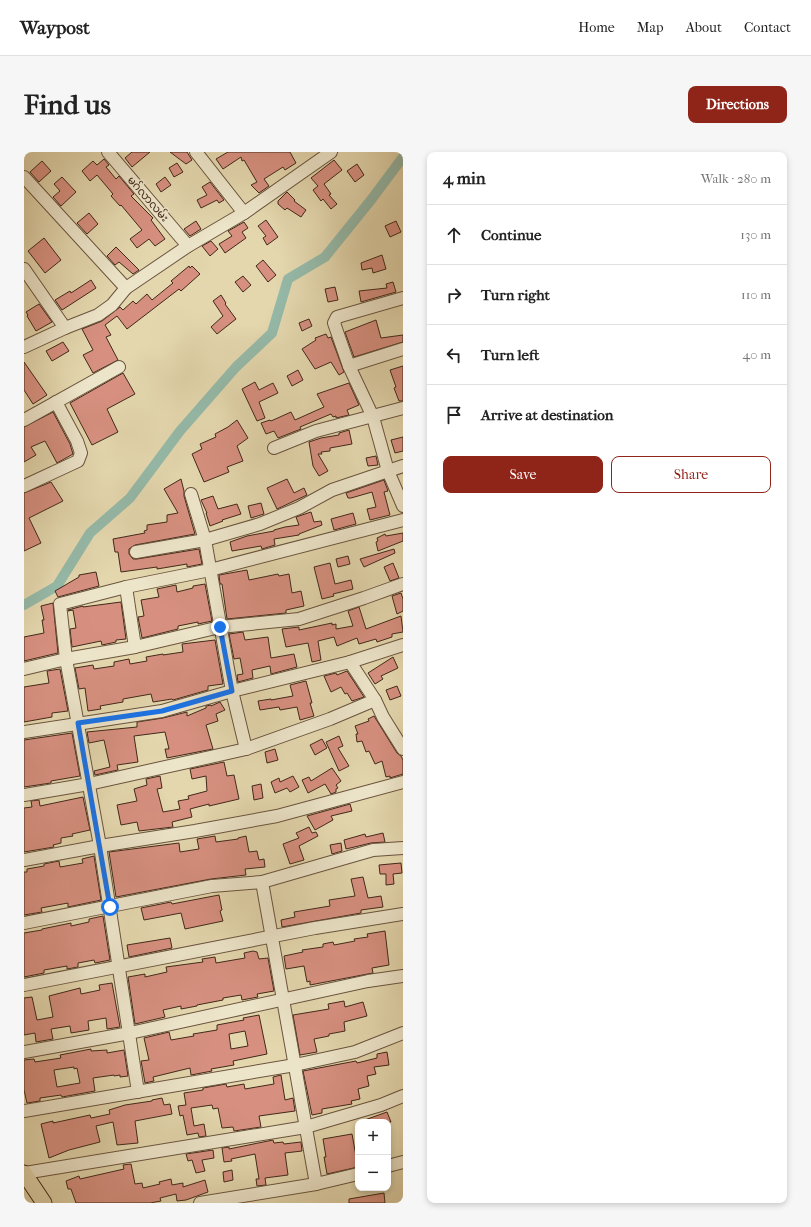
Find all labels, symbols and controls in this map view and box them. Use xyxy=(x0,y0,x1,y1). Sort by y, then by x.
text: Waypost xyxy=(20,17,90,39)
text: Home xyxy=(578,19,615,36)
text: Map xyxy=(637,19,664,36)
text: About xyxy=(686,19,722,36)
text: Contact xyxy=(744,19,791,36)
button: Directions xyxy=(688,86,787,123)
text: Find us xyxy=(24,88,111,121)
text: 4 min xyxy=(443,168,486,188)
text: Walk · 280 m xyxy=(701,171,771,186)
street label: မဂ်လာလမ်း xyxy=(125,173,172,224)
icon: ahead xyxy=(443,224,465,246)
text: Continue xyxy=(481,226,541,244)
text: 130 m xyxy=(740,227,771,242)
icon: right xyxy=(443,284,465,306)
text: Turn right xyxy=(481,286,550,304)
text: 110 m xyxy=(741,287,771,302)
icon: left xyxy=(443,344,465,366)
text: Turn left xyxy=(481,346,539,364)
text: 40 m xyxy=(743,347,771,362)
icon: arrive xyxy=(443,404,465,426)
text: Arrive at destination xyxy=(481,406,613,424)
button: Save xyxy=(443,456,603,493)
button: Share xyxy=(611,456,771,493)
route end xyxy=(211,618,229,636)
route start xyxy=(101,898,119,916)
map controls xyxy=(355,1119,391,1191)
button: + xyxy=(355,1119,391,1155)
button: − xyxy=(355,1155,391,1191)

